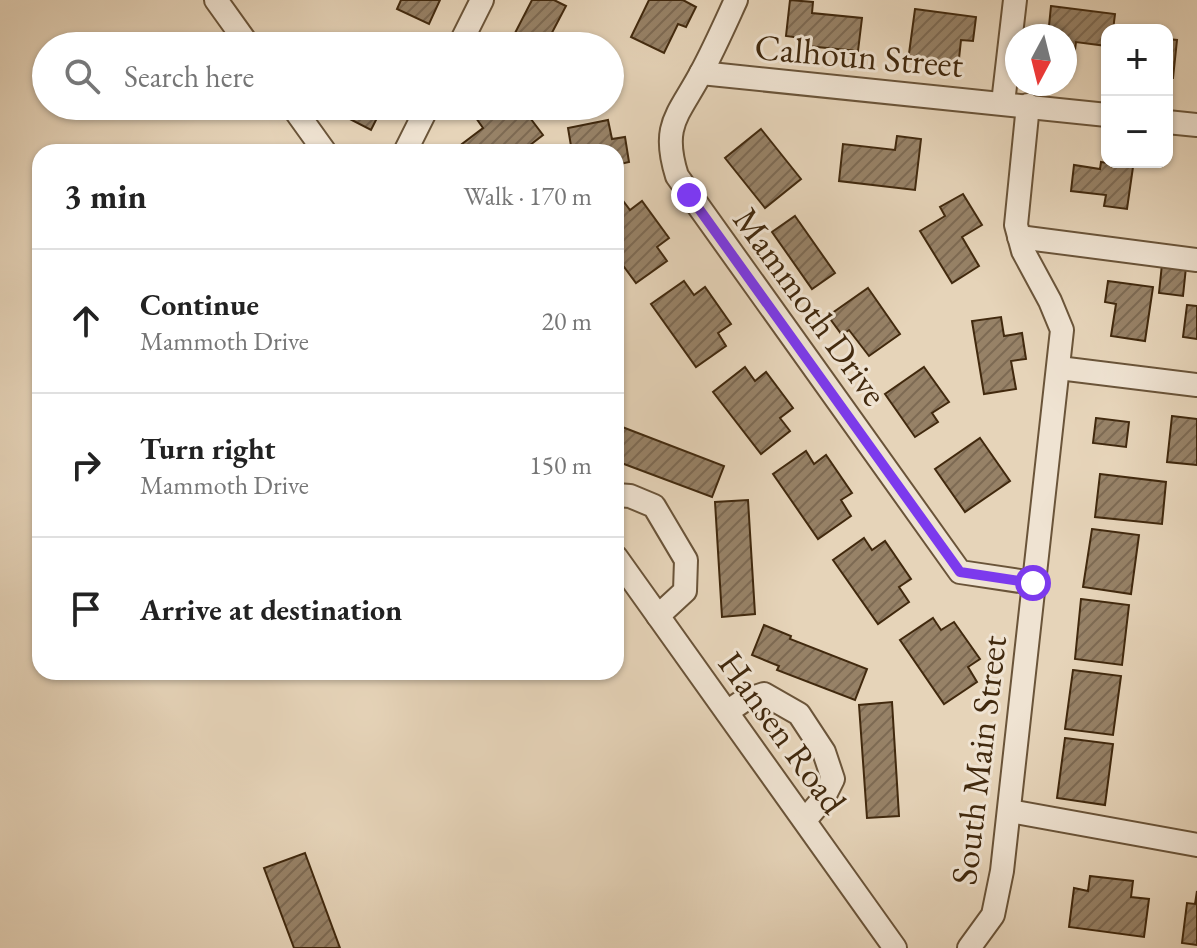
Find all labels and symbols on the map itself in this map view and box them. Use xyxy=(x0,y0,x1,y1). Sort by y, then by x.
street label: Calhoun Street xyxy=(753,23,966,88)
north arrow xyxy=(1005,24,1077,96)
route end xyxy=(671,177,707,213)
street label: Mammoth Drive xyxy=(723,198,898,415)
route start xyxy=(1015,565,1051,601)
street label: South Main Street xyxy=(940,632,1017,887)
street label: Hansen Road xyxy=(708,642,858,823)

